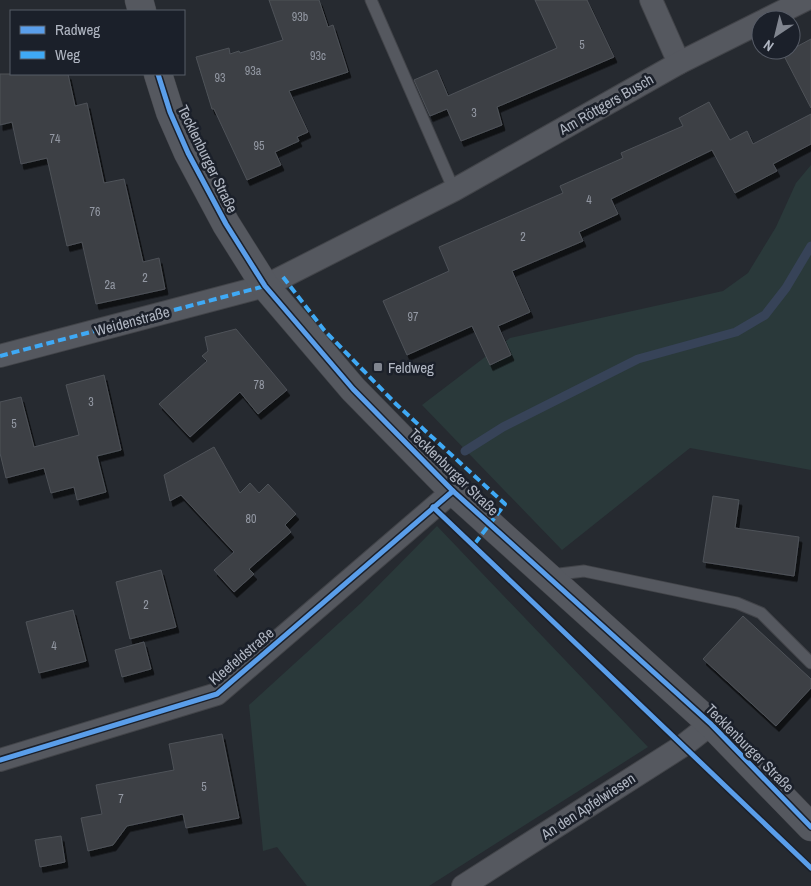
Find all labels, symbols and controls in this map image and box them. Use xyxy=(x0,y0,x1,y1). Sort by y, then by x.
house number: 93b xyxy=(292,9,308,25)
legend xyxy=(10,10,185,75)
north arrow xyxy=(751,10,801,60)
text: Radweg xyxy=(55,19,100,40)
text: N xyxy=(760,36,777,55)
house number: 5 xyxy=(579,37,585,53)
text: Weg xyxy=(55,44,80,65)
house number: 93c xyxy=(310,48,326,64)
house number: 93a xyxy=(245,63,262,79)
street label: Am Röttgers Busch xyxy=(554,68,657,140)
house number: 93 xyxy=(215,70,225,86)
street label: Tecklenburger Straße xyxy=(173,102,243,217)
house number: 3 xyxy=(471,105,477,121)
house number: 74 xyxy=(50,131,61,147)
house number: 95 xyxy=(254,138,265,154)
house number: 4 xyxy=(586,192,592,208)
house number: 76 xyxy=(90,204,100,220)
house number: 2 xyxy=(520,229,526,245)
house number: 2 xyxy=(142,270,148,286)
house number: 2a xyxy=(105,277,116,293)
street label: Weidenstraße xyxy=(92,301,172,341)
house number: 97 xyxy=(408,309,419,325)
place label: Feldweg xyxy=(388,357,434,378)
marker: Feldweg xyxy=(372,361,384,373)
house number: 78 xyxy=(254,377,264,393)
house number: 3 xyxy=(88,394,94,410)
house number: 5 xyxy=(11,416,17,432)
street label: Tecklenburger Straße xyxy=(404,424,504,521)
house number: 80 xyxy=(246,511,256,527)
house number: 2 xyxy=(143,597,149,613)
street label: Kleefeldstraße xyxy=(204,622,278,690)
house number: 4 xyxy=(51,638,57,654)
street label: Tecklenburger Straße xyxy=(701,699,799,797)
street label: An den Apfelwiesen xyxy=(536,768,639,845)
house number: 5 xyxy=(201,779,207,795)
house number: 7 xyxy=(118,791,124,807)

